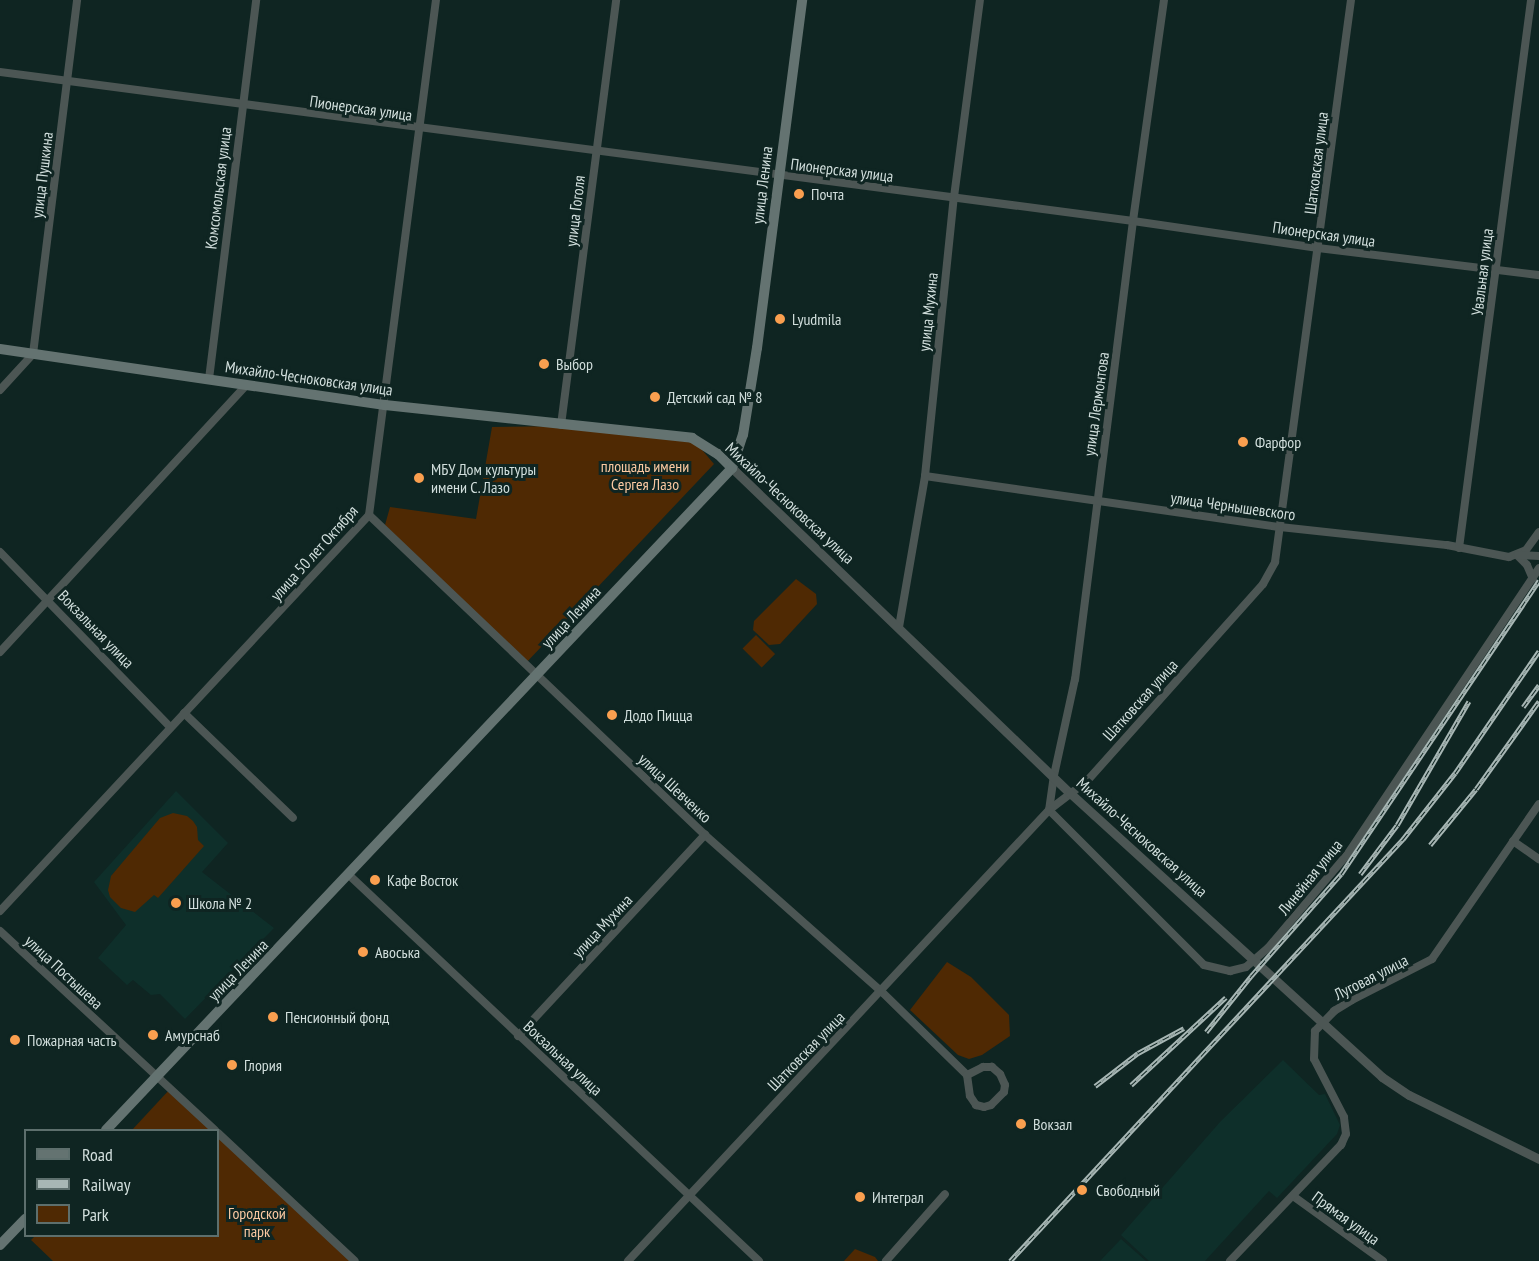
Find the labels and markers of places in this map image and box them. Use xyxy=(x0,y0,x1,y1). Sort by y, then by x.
place label: Почта xyxy=(811,184,844,204)
marker: Почта xyxy=(792,187,806,201)
place label: Lyudmila xyxy=(792,309,841,329)
marker: Lyudmila xyxy=(773,312,787,326)
place label: Выбор xyxy=(556,354,593,374)
marker: Выбор xyxy=(537,357,551,371)
place label: Детский сад № 8 xyxy=(667,387,763,407)
marker: Детский сад № 8 xyxy=(648,390,662,404)
place label: Фарфор xyxy=(1255,432,1301,452)
marker: Фарфор xyxy=(1236,435,1250,449)
place label: МБУ Дом культуры имени С. Лазо xyxy=(431,459,537,497)
marker: МБУ Дом культуры имени С. Лазо xyxy=(412,471,426,485)
place label: Додо Пицца xyxy=(624,705,693,725)
marker: Додо Пицца xyxy=(605,708,619,722)
place label: Кафе Восток xyxy=(387,870,458,890)
marker: Кафе Восток xyxy=(368,873,382,887)
place label: Школа № 2 xyxy=(188,893,252,913)
marker: Школа № 2 xyxy=(169,896,183,910)
place label: Авоська xyxy=(375,942,420,962)
marker: Авоська xyxy=(356,945,370,959)
place label: Пенсионный фонд xyxy=(285,1007,389,1027)
marker: Пенсионный фонд xyxy=(266,1010,280,1024)
place label: Амурснаб xyxy=(165,1025,220,1045)
marker: Амурснаб xyxy=(146,1028,160,1042)
place label: Пожарная часть xyxy=(27,1030,117,1050)
marker: Пожарная часть xyxy=(8,1033,22,1047)
place label: Глория xyxy=(244,1055,282,1075)
marker: Глория xyxy=(225,1058,239,1072)
place label: Вокзал xyxy=(1033,1114,1072,1134)
marker: Вокзал xyxy=(1014,1117,1028,1131)
place label: Свободный xyxy=(1096,1180,1160,1200)
marker: Свободный xyxy=(1073,1181,1091,1199)
place label: Интеграл xyxy=(872,1187,924,1207)
marker: Интеграл xyxy=(853,1190,867,1204)

